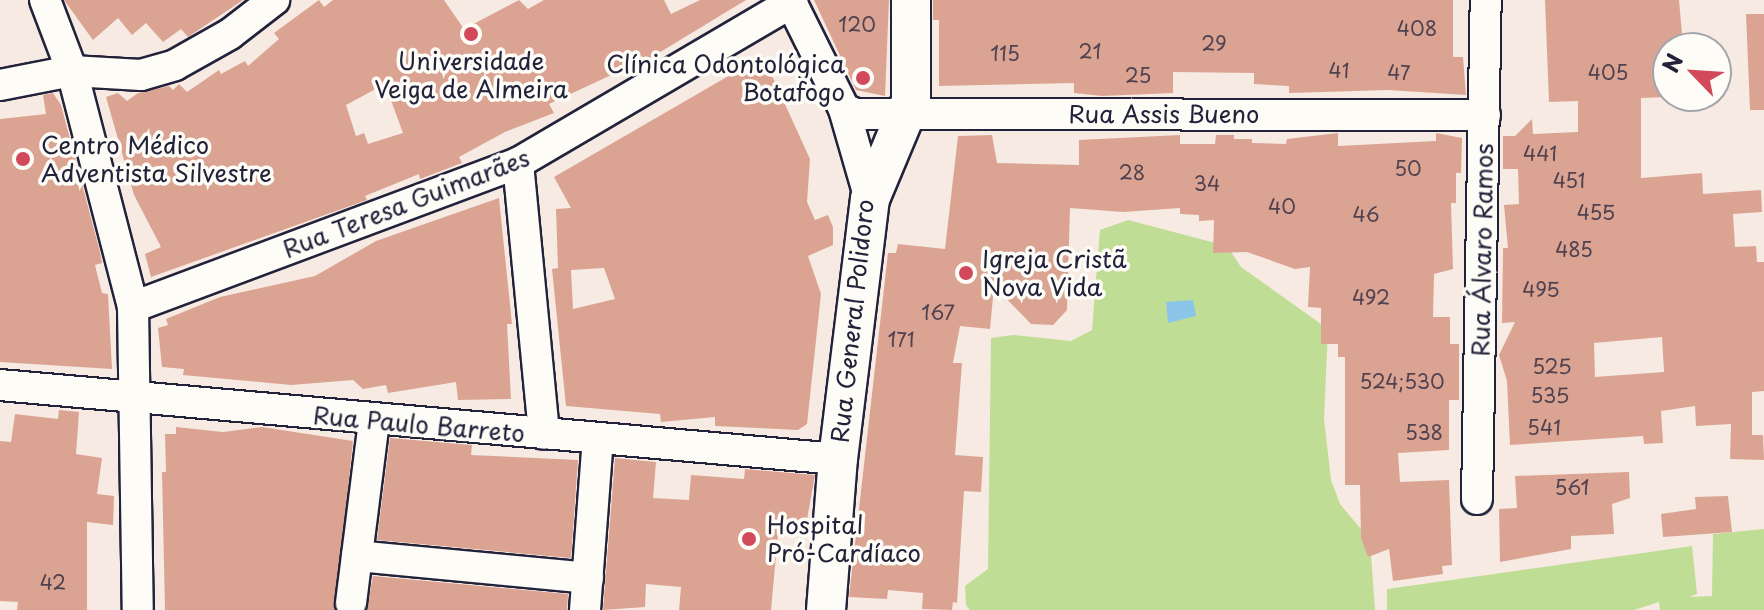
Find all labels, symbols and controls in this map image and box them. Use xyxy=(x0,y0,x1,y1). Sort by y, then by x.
house number: 120 xyxy=(838,12,876,36)
house number: 408 xyxy=(1397,16,1437,40)
marker: Universidade Veiga de Almeira xyxy=(462,25,480,43)
house number: 29 xyxy=(1201,31,1227,55)
north arrow xyxy=(1652,32,1732,112)
house number: 21 xyxy=(1078,39,1102,63)
house number: 115 xyxy=(990,41,1020,65)
place label: Universidade Veiga de Almeira xyxy=(373,47,569,103)
text: N xyxy=(1653,48,1690,77)
place label: Clínica Odontológica Botafogo xyxy=(605,50,845,106)
house number: 41 xyxy=(1329,58,1349,82)
house number: 47 xyxy=(1387,60,1411,84)
house number: 405 xyxy=(1588,60,1628,84)
house number: 25 xyxy=(1125,63,1151,87)
marker: Clínica Odontológica Botafogo xyxy=(852,67,874,89)
street label: Rua Assis Bueno xyxy=(1068,100,1260,128)
place label: Centro Médico Adventista Silvestre xyxy=(41,131,273,187)
house number: 441 xyxy=(1523,141,1557,165)
street label: Rua Álvaro Ramos xyxy=(1466,142,1498,358)
street label: Rua Teresa Guimarães xyxy=(278,143,534,263)
marker: Centro Médico Adventista Silvestre xyxy=(12,148,34,170)
house number: 50 xyxy=(1394,156,1422,180)
house number: 28 xyxy=(1119,160,1145,184)
house number: 451 xyxy=(1553,168,1585,192)
house number: 34 xyxy=(1194,171,1220,195)
house number: 40 xyxy=(1268,194,1296,218)
street label: Rua General Polidoro xyxy=(825,198,879,444)
house number: 455 xyxy=(1577,200,1615,224)
house number: 46 xyxy=(1352,202,1380,226)
house number: 485 xyxy=(1555,237,1593,261)
place label: Igreja Cristã Nova Vida xyxy=(982,245,1126,301)
marker: Igreja Cristã Nova Vida xyxy=(957,264,975,282)
house number: 495 xyxy=(1522,277,1560,301)
house number: 492 xyxy=(1352,285,1390,309)
house number: 167 xyxy=(921,300,955,324)
house number: 171 xyxy=(887,327,915,351)
house number: 525 xyxy=(1532,354,1572,378)
house number: 524;530 xyxy=(1359,369,1445,393)
house number: 535 xyxy=(1531,383,1569,407)
street label: Rua Paulo Barreto xyxy=(313,400,525,448)
house number: 541 xyxy=(1527,415,1561,439)
house number: 538 xyxy=(1405,420,1443,444)
house number: 561 xyxy=(1554,475,1590,499)
place label: Hospital Pró-Cardíaco xyxy=(767,511,921,567)
marker: Hospital Pró-Cardíaco xyxy=(738,528,760,550)
house number: 42 xyxy=(40,570,66,594)

